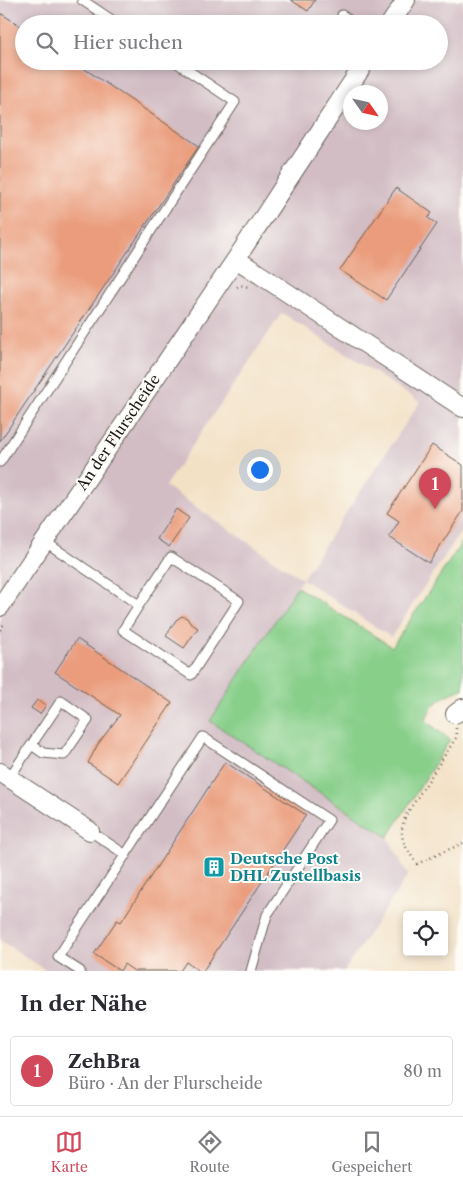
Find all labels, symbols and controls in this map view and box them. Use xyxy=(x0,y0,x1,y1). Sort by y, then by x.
search box xyxy=(15,15,448,70)
icon: search xyxy=(33,29,61,57)
text: Hier suchen xyxy=(73,31,183,54)
north arrow xyxy=(343,85,388,130)
street label: An der Flurscheide xyxy=(72,370,164,495)
your location xyxy=(247,457,273,483)
pin: 1 xyxy=(419,468,451,509)
place label: Deutsche Post DHL Zustellbasis xyxy=(230,849,361,885)
building icon: Deutsche Post DHL Zustellbasis xyxy=(202,855,226,879)
map controls xyxy=(403,911,448,956)
button: locate xyxy=(403,911,448,956)
text: In der Nähe xyxy=(20,991,147,1016)
text: ZehBra xyxy=(68,1050,140,1073)
text: 1 xyxy=(33,1061,41,1081)
text: 80 m xyxy=(403,1061,442,1081)
text: Büro · An der Flurscheide xyxy=(68,1073,263,1093)
tab: Karte xyxy=(51,1128,88,1176)
tab: Route xyxy=(190,1128,230,1176)
tab: Gespeichert xyxy=(331,1128,412,1176)

